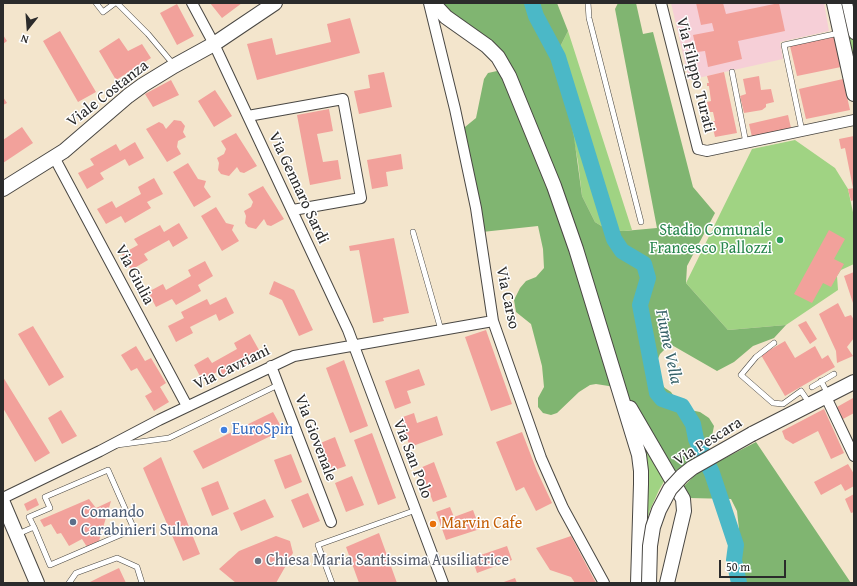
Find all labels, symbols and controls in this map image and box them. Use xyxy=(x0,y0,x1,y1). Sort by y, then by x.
north arrow xyxy=(8,8,48,48)
street label: Via Filippo Turati xyxy=(671,15,719,135)
text: N xyxy=(19,31,30,48)
street label: Viale Costanza xyxy=(63,56,153,132)
street label: Via Gennaro Sardi xyxy=(264,129,332,247)
place label: Stadio Comunale Francesco Pallozzi xyxy=(650,221,772,259)
marker: Stadio Comunale Francesco Pallozzi xyxy=(775,235,785,245)
street label: Via Giulia xyxy=(110,242,158,308)
street label: Via Carso xyxy=(491,265,523,331)
water label: Fiume Vella xyxy=(650,308,686,386)
street label: Via Cavriani xyxy=(191,341,273,395)
street label: Via Giovenale xyxy=(290,392,340,484)
street label: Via Pescara xyxy=(670,413,746,471)
street label: Via San Polo xyxy=(388,417,436,501)
place label: EuroSpin xyxy=(232,420,293,440)
marker: EuroSpin xyxy=(219,425,229,435)
place label: Comando Carabinieri Sulmona xyxy=(81,503,218,541)
place label: Marvin Cafe xyxy=(441,514,522,534)
marker: Comando Carabinieri Sulmona xyxy=(68,517,78,527)
marker: Marvin Cafe xyxy=(428,519,438,529)
place label: Chiesa Maria Santissima Ausiliatrice xyxy=(266,551,509,571)
scale bar xyxy=(721,552,788,578)
marker: Chiesa Maria Santissima Ausiliatrice xyxy=(253,556,263,566)
text: 50 m xyxy=(726,558,750,575)

